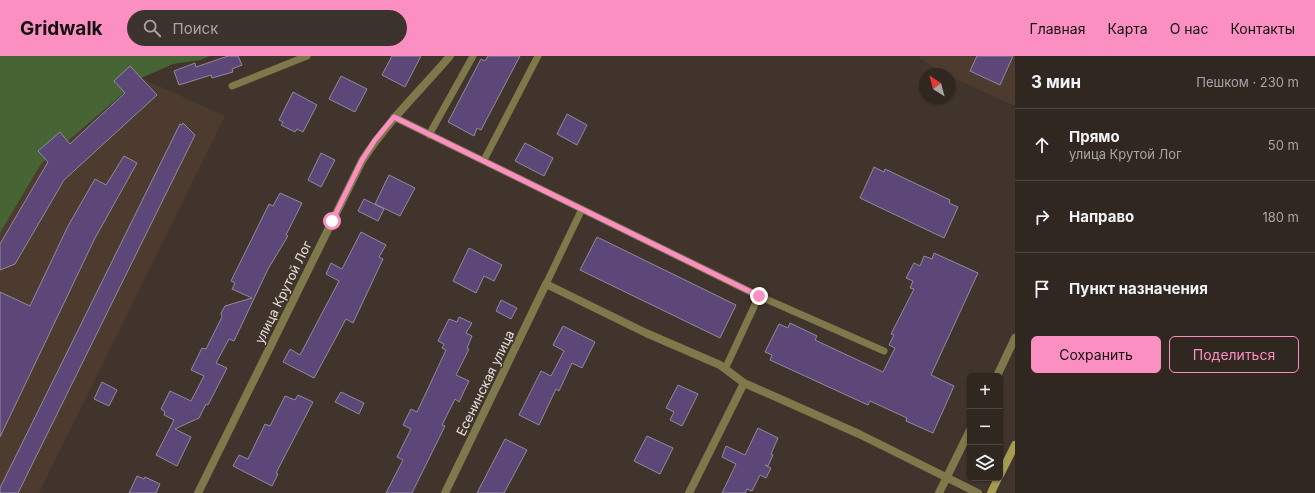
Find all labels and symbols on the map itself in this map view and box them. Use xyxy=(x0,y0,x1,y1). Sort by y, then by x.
north arrow xyxy=(919,68,955,104)
route start xyxy=(323,212,341,230)
street label: улица Крутой Лог xyxy=(251,238,315,346)
route end xyxy=(750,287,768,305)
street label: Есенинская улица xyxy=(453,328,517,438)

